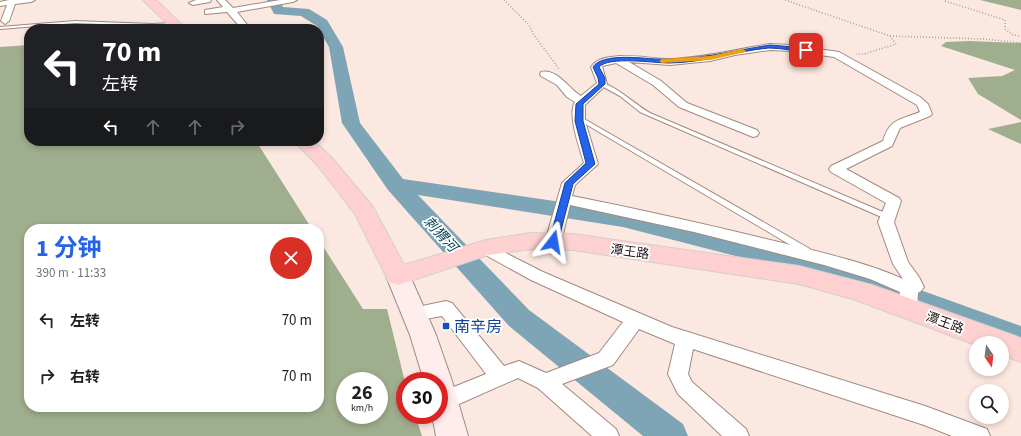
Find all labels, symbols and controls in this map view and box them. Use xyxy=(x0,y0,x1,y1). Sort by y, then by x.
text: 70 m xyxy=(102,32,161,72)
pin xyxy=(789,33,823,67)
icon: arrive xyxy=(795,39,817,61)
icon: left xyxy=(36,40,88,92)
text: 左转 xyxy=(102,72,138,97)
icon: left xyxy=(100,116,122,138)
icon: ahead xyxy=(142,116,164,138)
icon: ahead xyxy=(184,116,206,138)
icon: right xyxy=(226,116,248,138)
water label: 刺猬河 xyxy=(419,213,464,259)
position arrow xyxy=(532,221,574,263)
text: 1 分钟 xyxy=(36,231,101,266)
button: close xyxy=(270,237,312,279)
street label: 潭王路 xyxy=(609,240,650,264)
text: 390 m · 11:33 xyxy=(36,264,106,282)
street label: 潭王路 xyxy=(923,308,966,338)
icon: left xyxy=(36,309,58,331)
text: 70 m xyxy=(282,310,312,331)
text: 左转 xyxy=(70,311,100,332)
place label: 南辛房 xyxy=(454,316,502,338)
marker: 南辛房 xyxy=(441,321,451,331)
north arrow xyxy=(969,336,1009,376)
map controls xyxy=(969,336,1009,424)
icon: right xyxy=(36,365,58,387)
text: 70 m xyxy=(282,366,312,387)
text: 右转 xyxy=(70,367,100,388)
speed limit sign: 30 xyxy=(396,372,448,424)
text: 26 xyxy=(351,379,373,407)
button: search xyxy=(969,384,1009,424)
text: km/h xyxy=(351,401,373,415)

